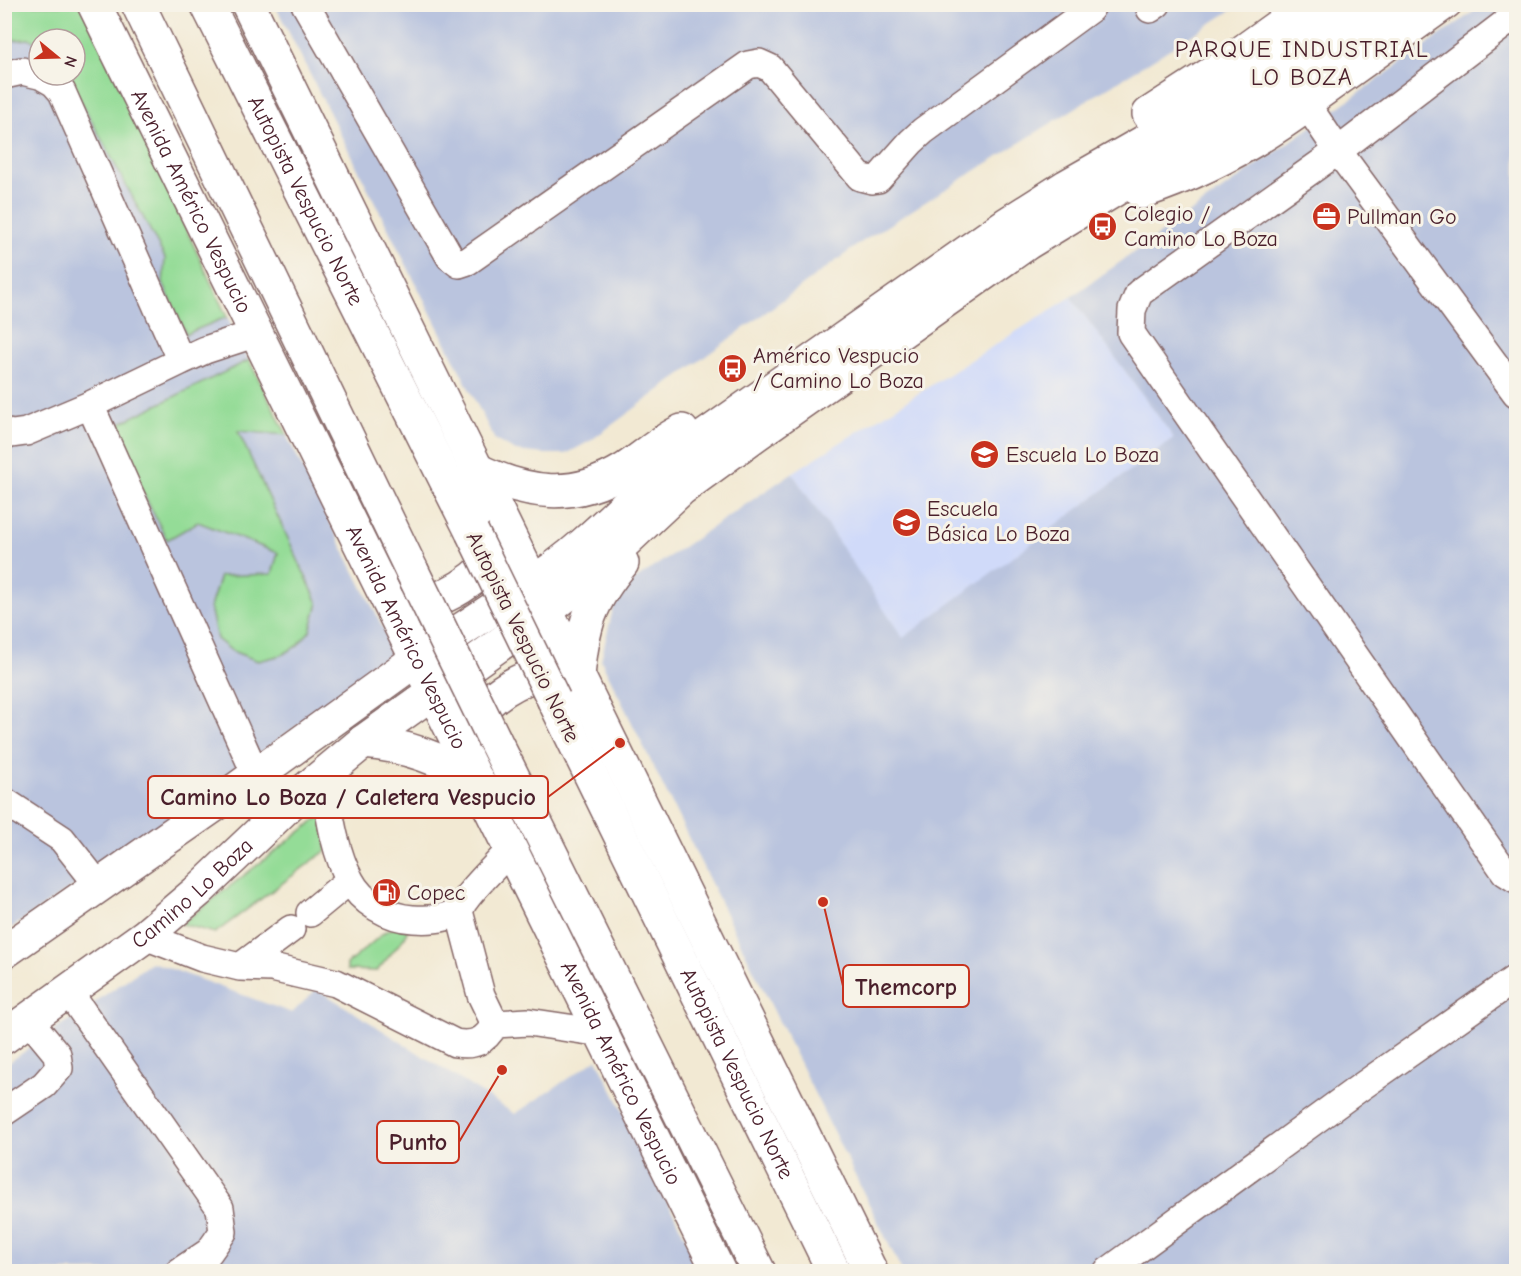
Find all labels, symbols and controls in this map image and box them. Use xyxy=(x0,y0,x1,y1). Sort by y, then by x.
north arrow xyxy=(27,27,87,87)
district label: PARQUE INDUSTRIAL LO BOZA xyxy=(1175,35,1429,91)
text: N xyxy=(60,54,80,69)
street label: Avenida Américo Vespucio xyxy=(125,85,257,318)
street label: Autopista Vespucio Norte xyxy=(242,91,369,310)
place label: Colegio / Camino Lo Boza xyxy=(1124,201,1278,252)
office icon: Pullman Go xyxy=(1310,201,1342,233)
place label: Pullman Go xyxy=(1347,204,1457,230)
bus stop icon: Colegio / Camino Lo Boza xyxy=(1087,211,1119,243)
place label: Américo Vespucio / Camino Lo Boza xyxy=(753,343,924,394)
bus stop icon: Américo Vespucio / Camino Lo Boza xyxy=(716,353,748,385)
school or university icon: Escuela Lo Boza xyxy=(969,439,1001,471)
place label: Escuela Lo Boza xyxy=(1006,442,1159,468)
place label: Escuela Básica Lo Boza xyxy=(927,496,1070,547)
school or university icon: Escuela Básica Lo Boza xyxy=(890,506,922,538)
street label: Avenida Américo Vespucio xyxy=(340,521,472,754)
street label: Autopista Vespucio Norte xyxy=(461,527,585,747)
callout: Camino Lo Boza / Caletera Vespucio xyxy=(148,776,548,818)
text: Camino Lo Boza / Caletera Vespucio xyxy=(160,783,536,811)
street label: Camino Lo Boza xyxy=(127,833,258,954)
fuel station icon: Copec xyxy=(370,877,402,909)
place label: Copec xyxy=(407,880,466,906)
street label: Avenida Américo Vespucio xyxy=(555,957,687,1189)
street label: Autopista Vespucio Norte xyxy=(674,964,799,1183)
callout: Themcorp xyxy=(843,965,969,1007)
text: Themcorp xyxy=(855,973,957,1001)
callout: Punto xyxy=(377,1121,459,1163)
text: Punto xyxy=(389,1128,447,1156)

